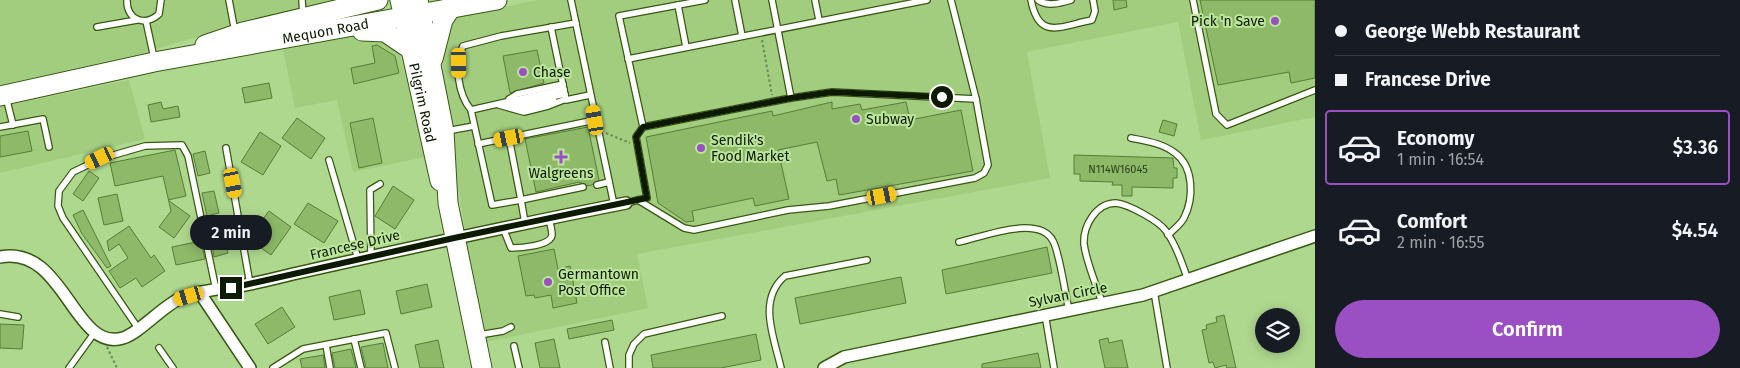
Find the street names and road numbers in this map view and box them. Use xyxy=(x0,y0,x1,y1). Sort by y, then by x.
street label: Mequon Road xyxy=(281,15,370,47)
street label: Pilgrim Road xyxy=(406,61,440,144)
street label: Francese Drive xyxy=(308,226,402,264)
street label: Sylvan Circle xyxy=(1027,279,1109,311)

